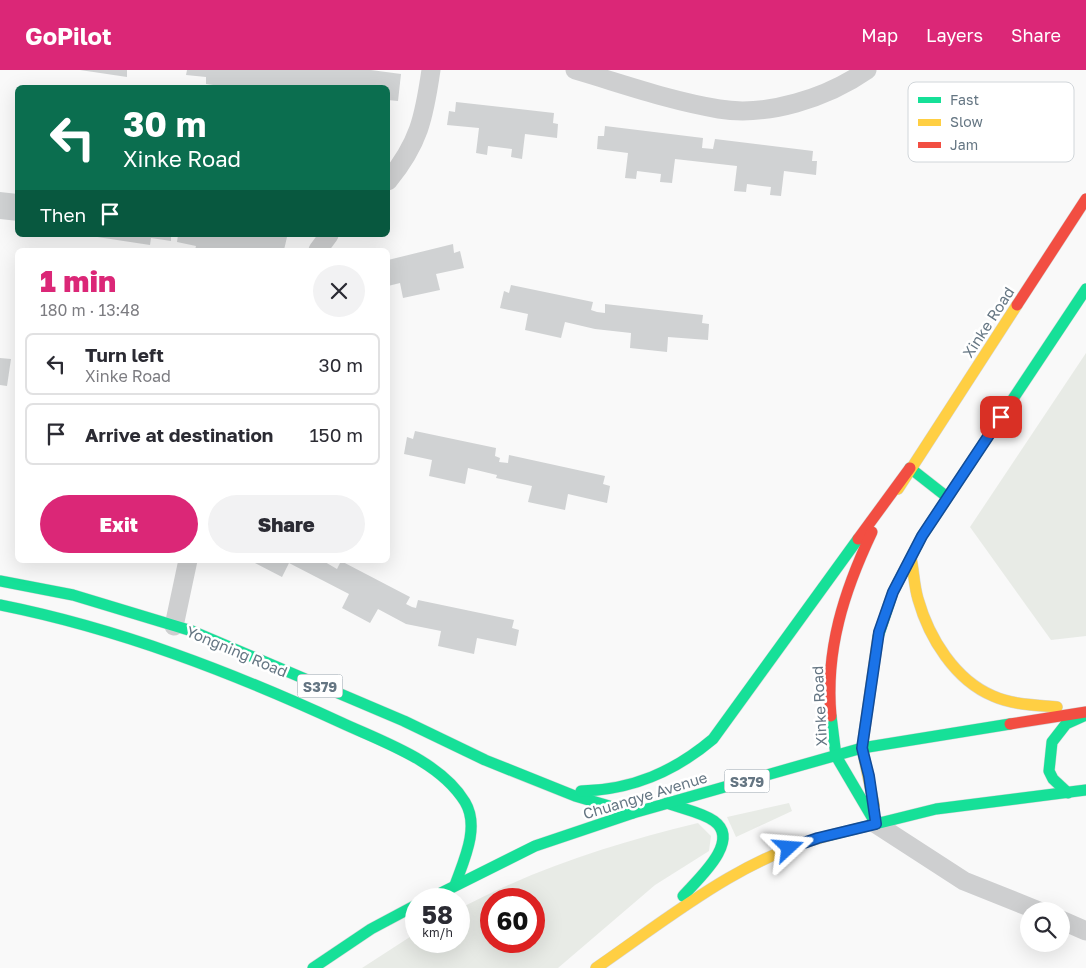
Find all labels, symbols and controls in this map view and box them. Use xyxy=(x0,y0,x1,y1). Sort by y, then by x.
text: GoPilot xyxy=(25,21,112,50)
text: Map xyxy=(861,24,898,46)
text: Layers xyxy=(926,24,983,46)
text: Share xyxy=(1011,24,1061,46)
legend xyxy=(908,82,1074,162)
text: Fast xyxy=(950,91,979,108)
text: 30 m xyxy=(123,103,206,145)
icon: left xyxy=(40,105,105,170)
text: Slow xyxy=(950,113,983,130)
text: Jam xyxy=(950,136,978,153)
text: Xinke Road xyxy=(123,145,241,172)
icon: arrive xyxy=(96,200,124,228)
text: Then xyxy=(40,203,86,226)
text: 1 min xyxy=(40,263,116,299)
button: close xyxy=(313,265,365,317)
street label: Xinke Road xyxy=(959,283,1017,361)
text: 180 m · 13:48 xyxy=(40,300,140,320)
text: Turn left xyxy=(85,343,164,366)
icon: left xyxy=(42,350,70,378)
text: 30 m xyxy=(319,353,363,376)
text: Xinke Road xyxy=(85,366,171,386)
pin xyxy=(980,396,1022,438)
icon: arrive xyxy=(987,403,1015,431)
icon: arrive xyxy=(42,420,70,448)
text: Arrive at destination xyxy=(85,423,273,446)
text: 150 m xyxy=(309,423,363,446)
button: Exit xyxy=(40,495,198,553)
button: Share xyxy=(208,495,365,553)
street label: Yongning Road xyxy=(184,622,290,680)
street label: Xinke Road xyxy=(808,665,830,747)
road number: S379 xyxy=(298,674,342,698)
street label: Chuangye Avenue xyxy=(581,767,710,822)
road number: S379 xyxy=(724,769,770,792)
position arrow xyxy=(762,821,814,873)
speed limit sign: 60 xyxy=(480,888,545,953)
text: 58 xyxy=(422,899,453,930)
map controls xyxy=(1020,902,1070,952)
button: search xyxy=(1020,902,1070,952)
text: km/h xyxy=(422,925,453,940)

